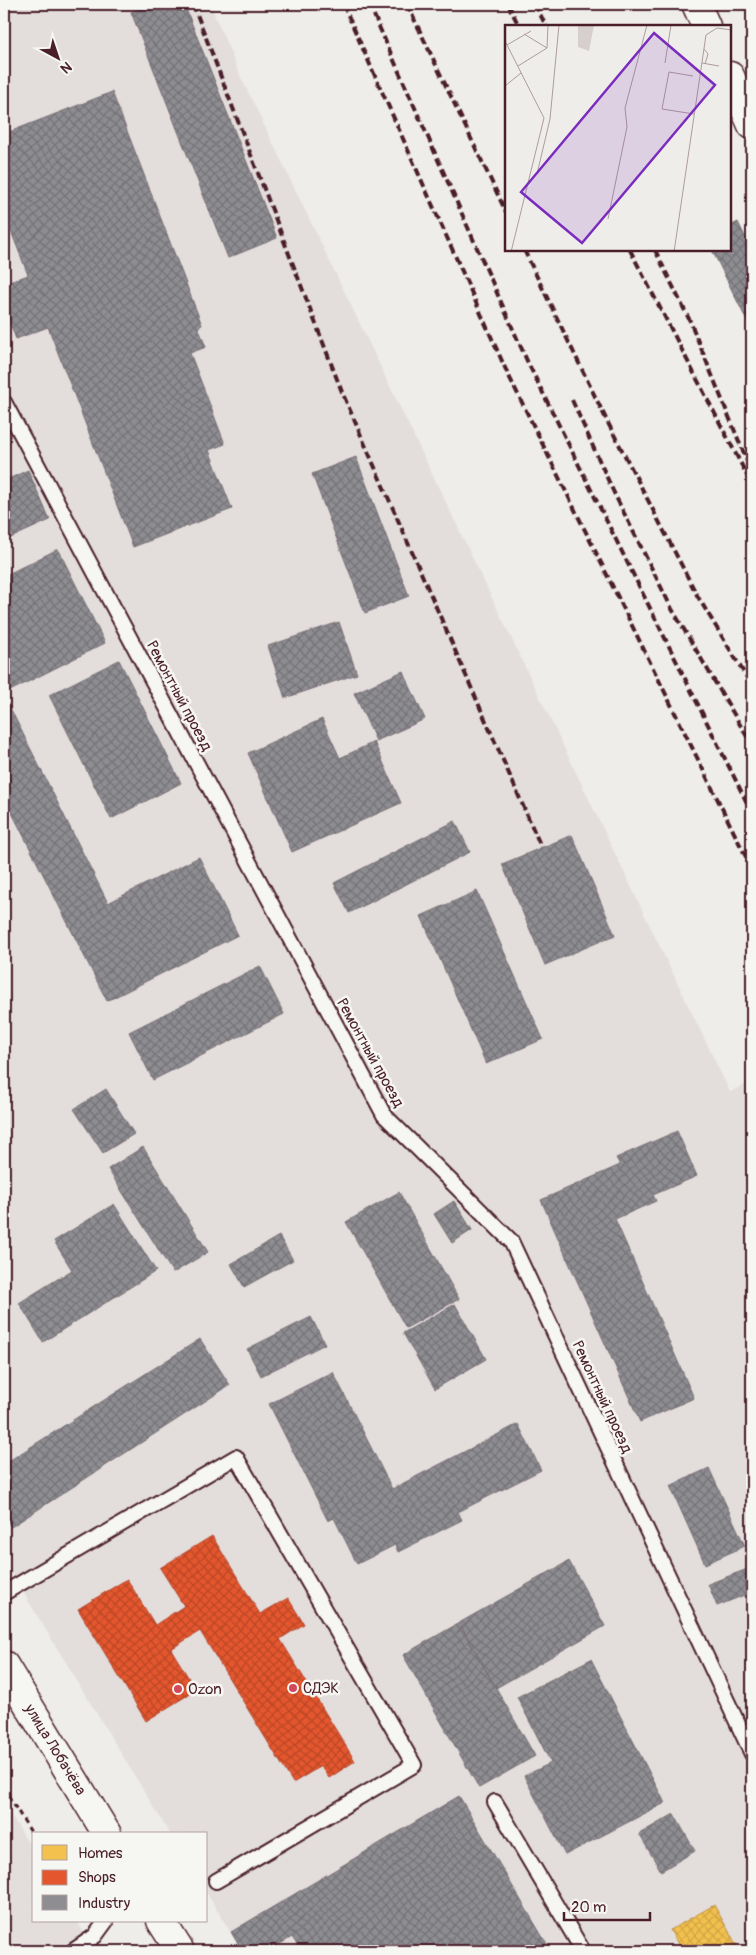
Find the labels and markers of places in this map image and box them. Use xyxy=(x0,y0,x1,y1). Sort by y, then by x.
place label: СДЭК xyxy=(303,1679,339,1698)
place label: Ozon xyxy=(188,1680,222,1699)
marker: СДЭК xyxy=(287,1682,299,1694)
marker: Ozon xyxy=(172,1683,184,1695)

